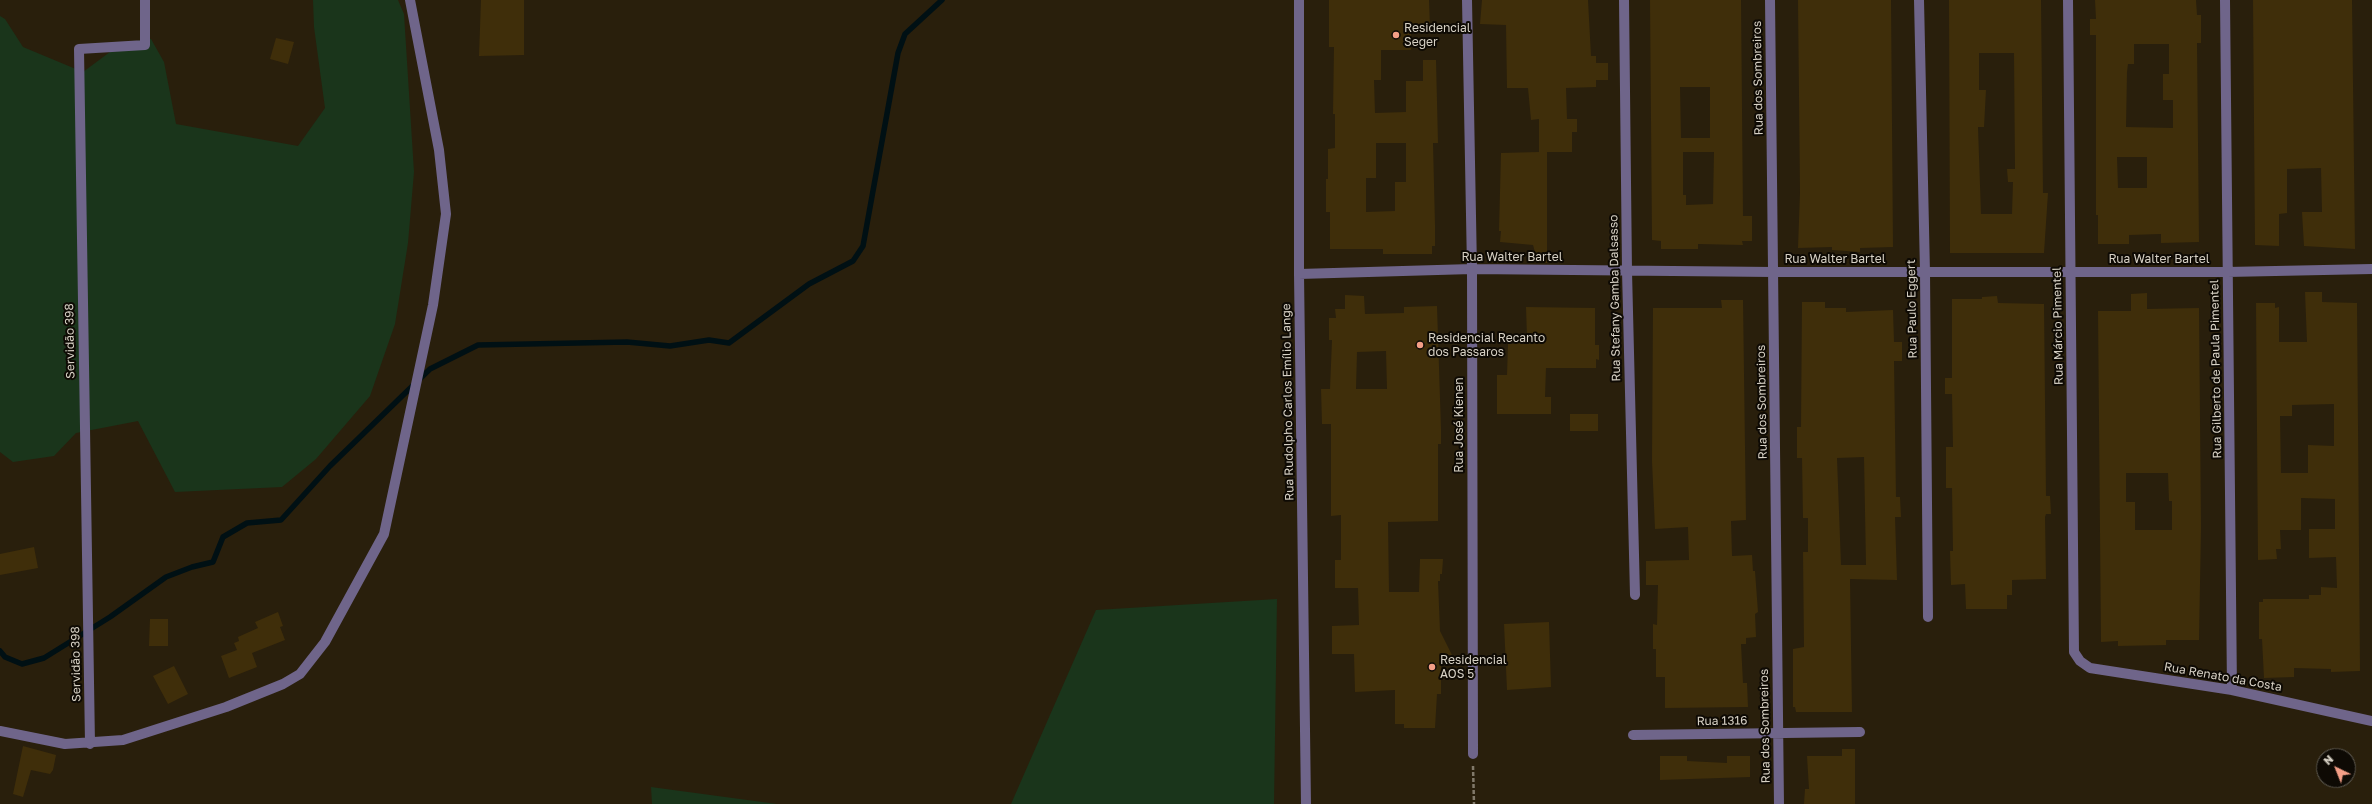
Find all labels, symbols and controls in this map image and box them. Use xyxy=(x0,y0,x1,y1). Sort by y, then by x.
place label: Residencial Seger xyxy=(1404,21,1471,49)
street label: Rua dos Sombreiros xyxy=(1750,21,1766,135)
marker: Residencial Seger xyxy=(1391,30,1401,40)
street label: Rua Stefany Gamba Dalsasso xyxy=(1606,214,1624,382)
street label: Rua Walter Bartel xyxy=(1461,250,1563,264)
street label: Rua Walter Bartel xyxy=(1784,252,1886,266)
street label: Rua Walter Bartel xyxy=(2108,252,2210,266)
street label: Rua Paulo Eggert xyxy=(1904,259,1920,359)
street label: Rua Márcio Pimentel xyxy=(2050,267,2066,385)
street label: Rua Gilberto de Paula Pimentel xyxy=(2207,279,2225,459)
street label: Servidão 398 xyxy=(62,303,78,379)
street label: Rua Rudolpho Carlos Emílio Lange xyxy=(1279,303,1297,501)
place label: Residencial Recanto dos Passaros xyxy=(1428,331,1545,359)
marker: Residencial Recanto dos Passaros xyxy=(1415,340,1425,350)
street label: Rua dos Sombreiros xyxy=(1754,345,1770,459)
street label: Rua José Kienen xyxy=(1452,377,1466,473)
street label: Servidão 398 xyxy=(68,626,84,702)
place label: Residencial AOS 5 xyxy=(1440,653,1507,681)
street label: Rua Renato da Costa xyxy=(2163,660,2283,694)
marker: Residencial AOS 5 xyxy=(1427,662,1437,672)
street label: Rua dos Sombreiros xyxy=(1757,669,1773,783)
street label: Rua 1316 xyxy=(1696,713,1748,729)
north arrow xyxy=(2316,748,2356,788)
text: N xyxy=(2321,752,2336,767)

